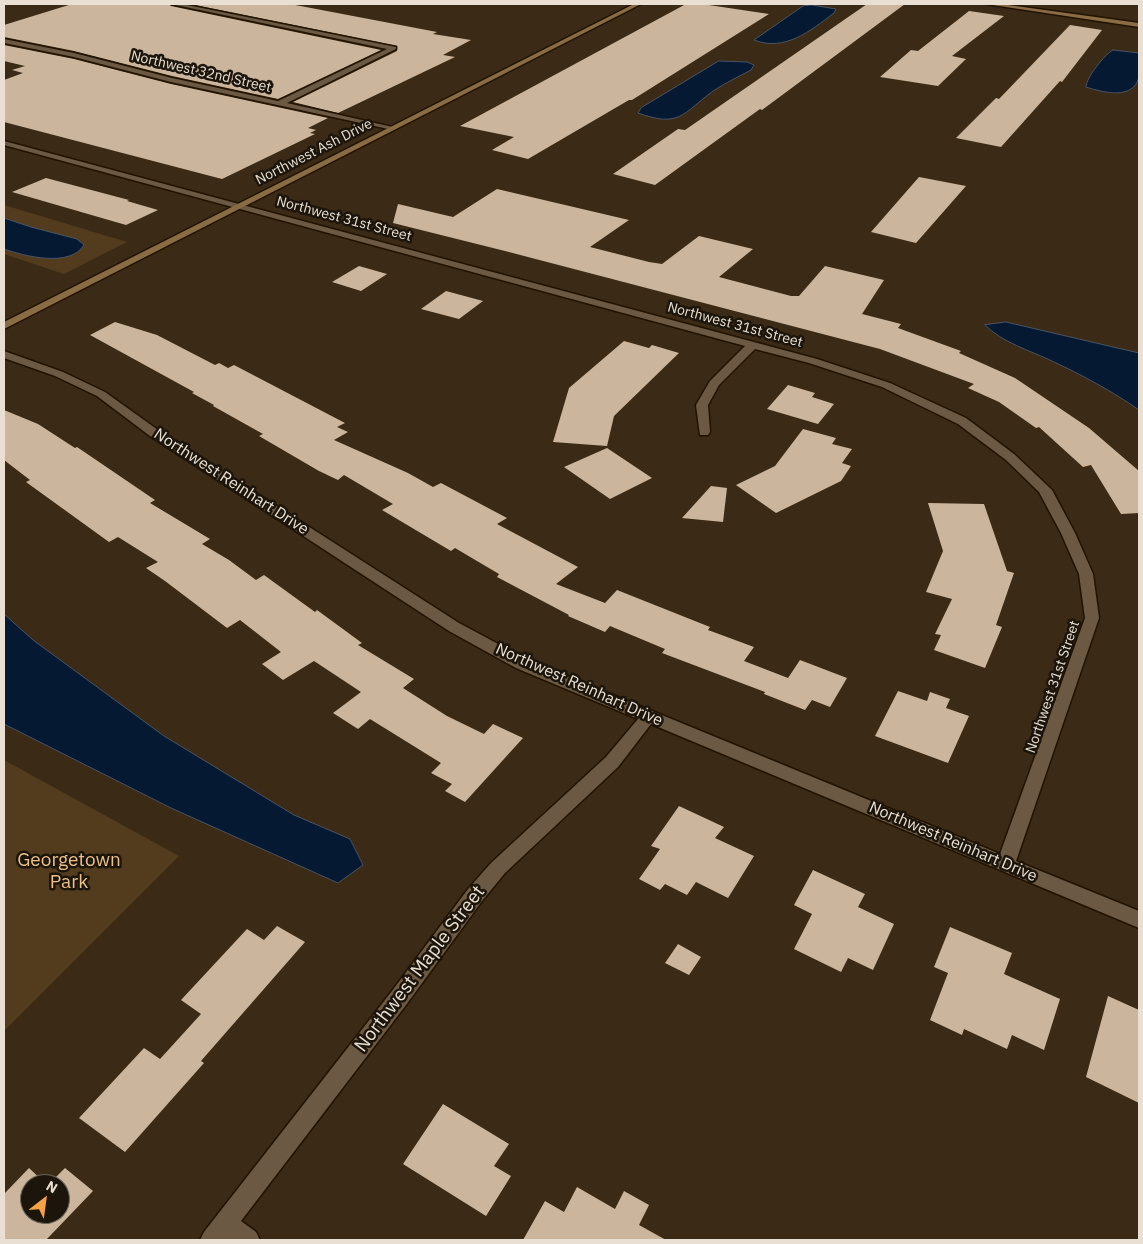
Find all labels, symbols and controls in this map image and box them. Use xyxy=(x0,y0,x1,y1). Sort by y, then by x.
street label: Northwest 32nd Street xyxy=(129,48,273,96)
street label: Northwest Ash Drive xyxy=(253,115,375,189)
street label: Northwest 31st Street xyxy=(275,193,413,245)
street label: Northwest 31st Street xyxy=(666,299,804,351)
street label: Northwest Reinhart Drive xyxy=(150,425,312,539)
street label: Northwest 31st Street xyxy=(1022,618,1084,756)
street label: Northwest Reinhart Drive xyxy=(492,639,666,731)
street label: Northwest Reinhart Drive xyxy=(866,798,1040,886)
park label: Georgetown Park xyxy=(17,850,121,894)
street label: Northwest Maple Street xyxy=(350,881,490,1057)
north arrow xyxy=(20,1174,70,1224)
text: N xyxy=(43,1177,61,1197)

